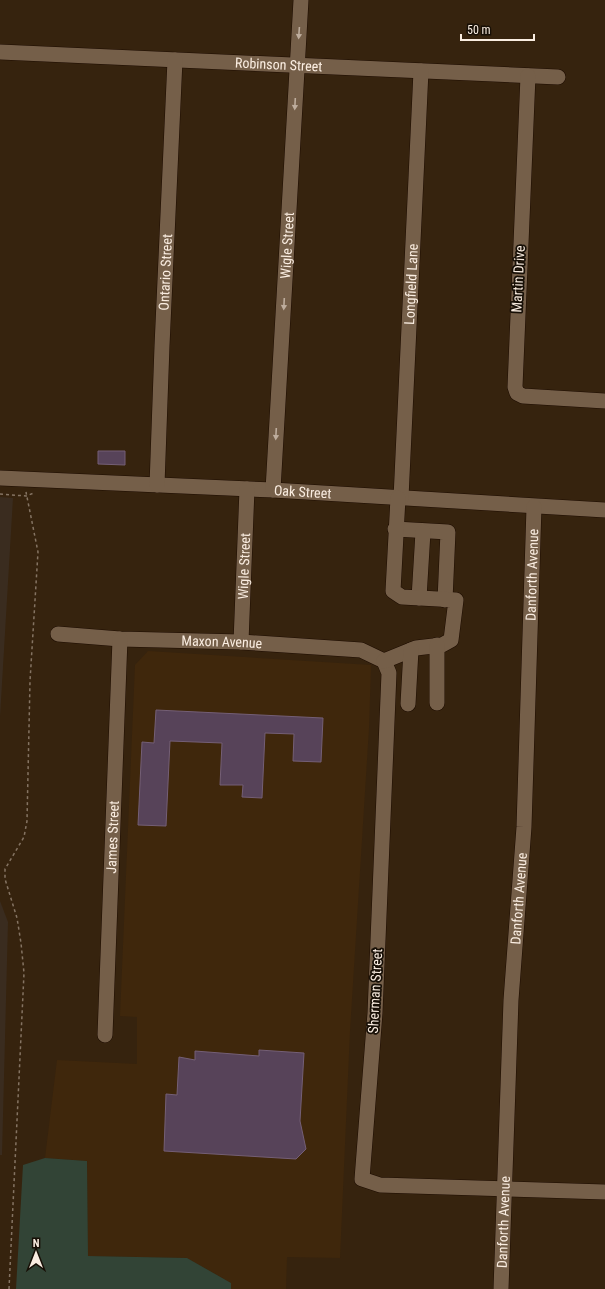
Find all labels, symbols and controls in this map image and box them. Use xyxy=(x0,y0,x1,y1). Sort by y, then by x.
scale bar xyxy=(461,16,534,42)
text: 50 m xyxy=(467,23,491,37)
one-way arrow xyxy=(296,27,303,39)
street label: Robinson Street xyxy=(235,55,323,74)
one-way arrow xyxy=(291,98,298,110)
street label: Wigle Street xyxy=(277,212,297,279)
street label: Ontario Street xyxy=(156,234,175,311)
street label: Longfield Lane xyxy=(401,243,421,325)
street label: Martin Drive xyxy=(508,245,528,313)
one-way arrow xyxy=(280,298,287,310)
one-way arrow xyxy=(273,428,280,440)
street label: Oak Street xyxy=(273,482,332,502)
street label: Danforth Avenue xyxy=(522,528,541,621)
street label: Wigle Street xyxy=(235,532,253,600)
street label: Maxon Avenue xyxy=(181,633,263,651)
street label: James Street xyxy=(103,800,122,874)
street label: Danforth Avenue xyxy=(507,852,530,945)
street label: Sherman Street xyxy=(365,948,385,1034)
street label: Danforth Avenue xyxy=(494,1175,513,1268)
north arrow xyxy=(16,1233,56,1273)
text: N xyxy=(33,1237,40,1250)

